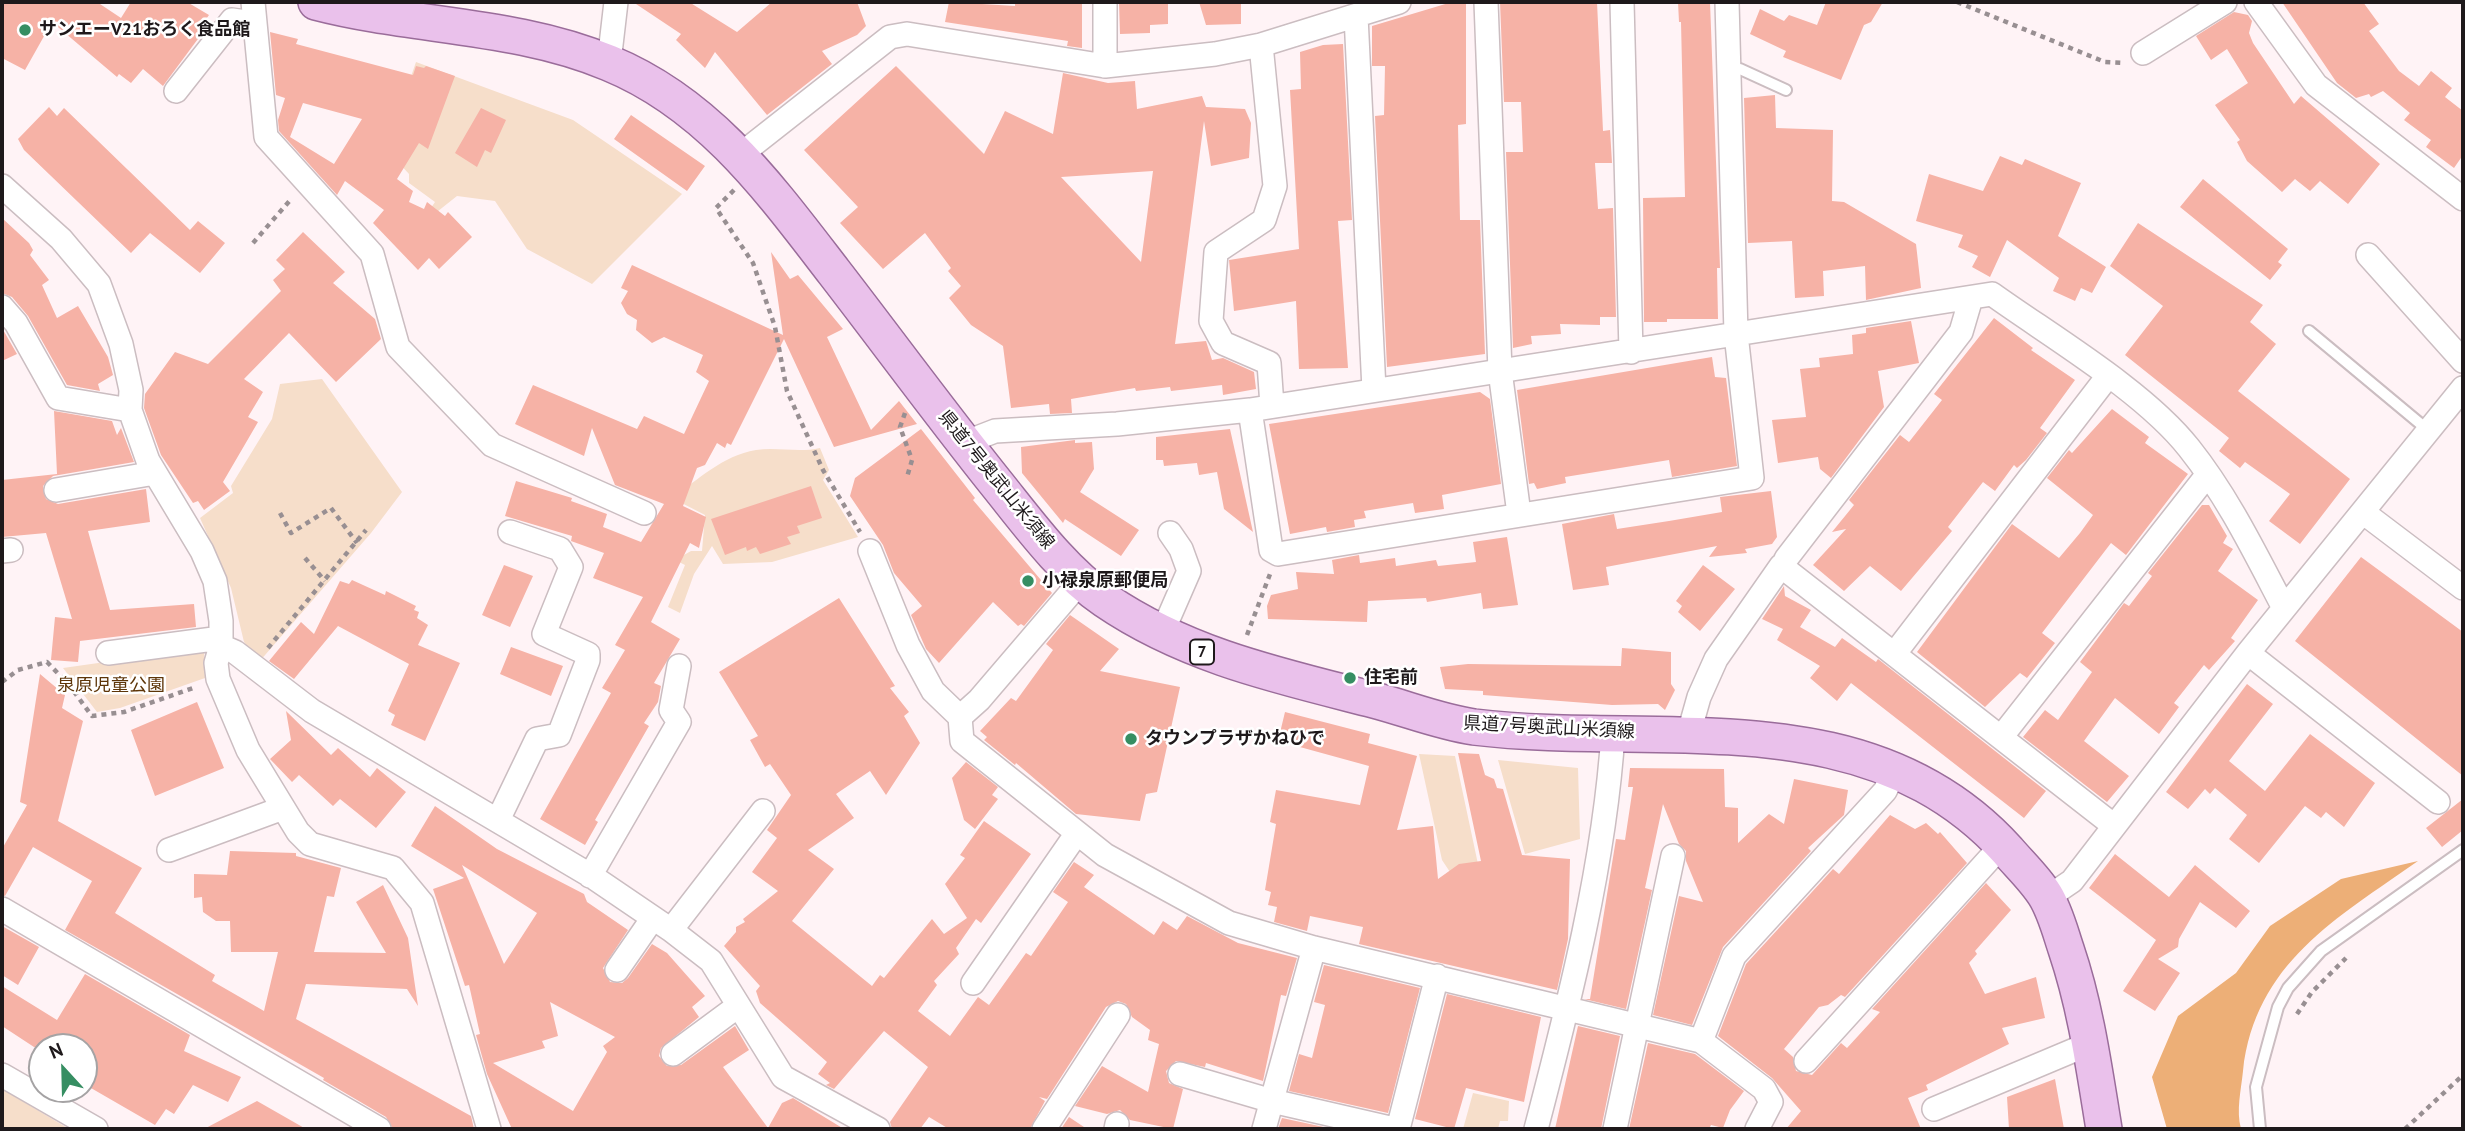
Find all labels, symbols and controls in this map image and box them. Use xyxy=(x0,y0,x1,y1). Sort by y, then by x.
place label: サンエーV21おろく食品館 xyxy=(39,19,250,41)
marker: サンエーV21おろく食品館 xyxy=(17,22,33,38)
street label: 県道7号奥武山米須線 xyxy=(934,406,1058,554)
place label: 小禄泉原郵便局 xyxy=(1042,570,1168,592)
marker: 小禄泉原郵便局 xyxy=(1020,573,1036,589)
road number: 7 xyxy=(1190,639,1214,664)
place label: 住宅前 xyxy=(1364,667,1418,689)
marker: 住宅前 xyxy=(1342,670,1358,686)
park label: 泉原児童公園 xyxy=(57,675,165,697)
street label: 県道7号奥武山米須線 xyxy=(1463,713,1635,743)
place label: タウンプラザかねひで xyxy=(1145,728,1325,750)
marker: タウンプラザかねひで xyxy=(1123,731,1139,747)
north arrow xyxy=(28,1033,98,1103)
text: N xyxy=(46,1037,66,1064)

